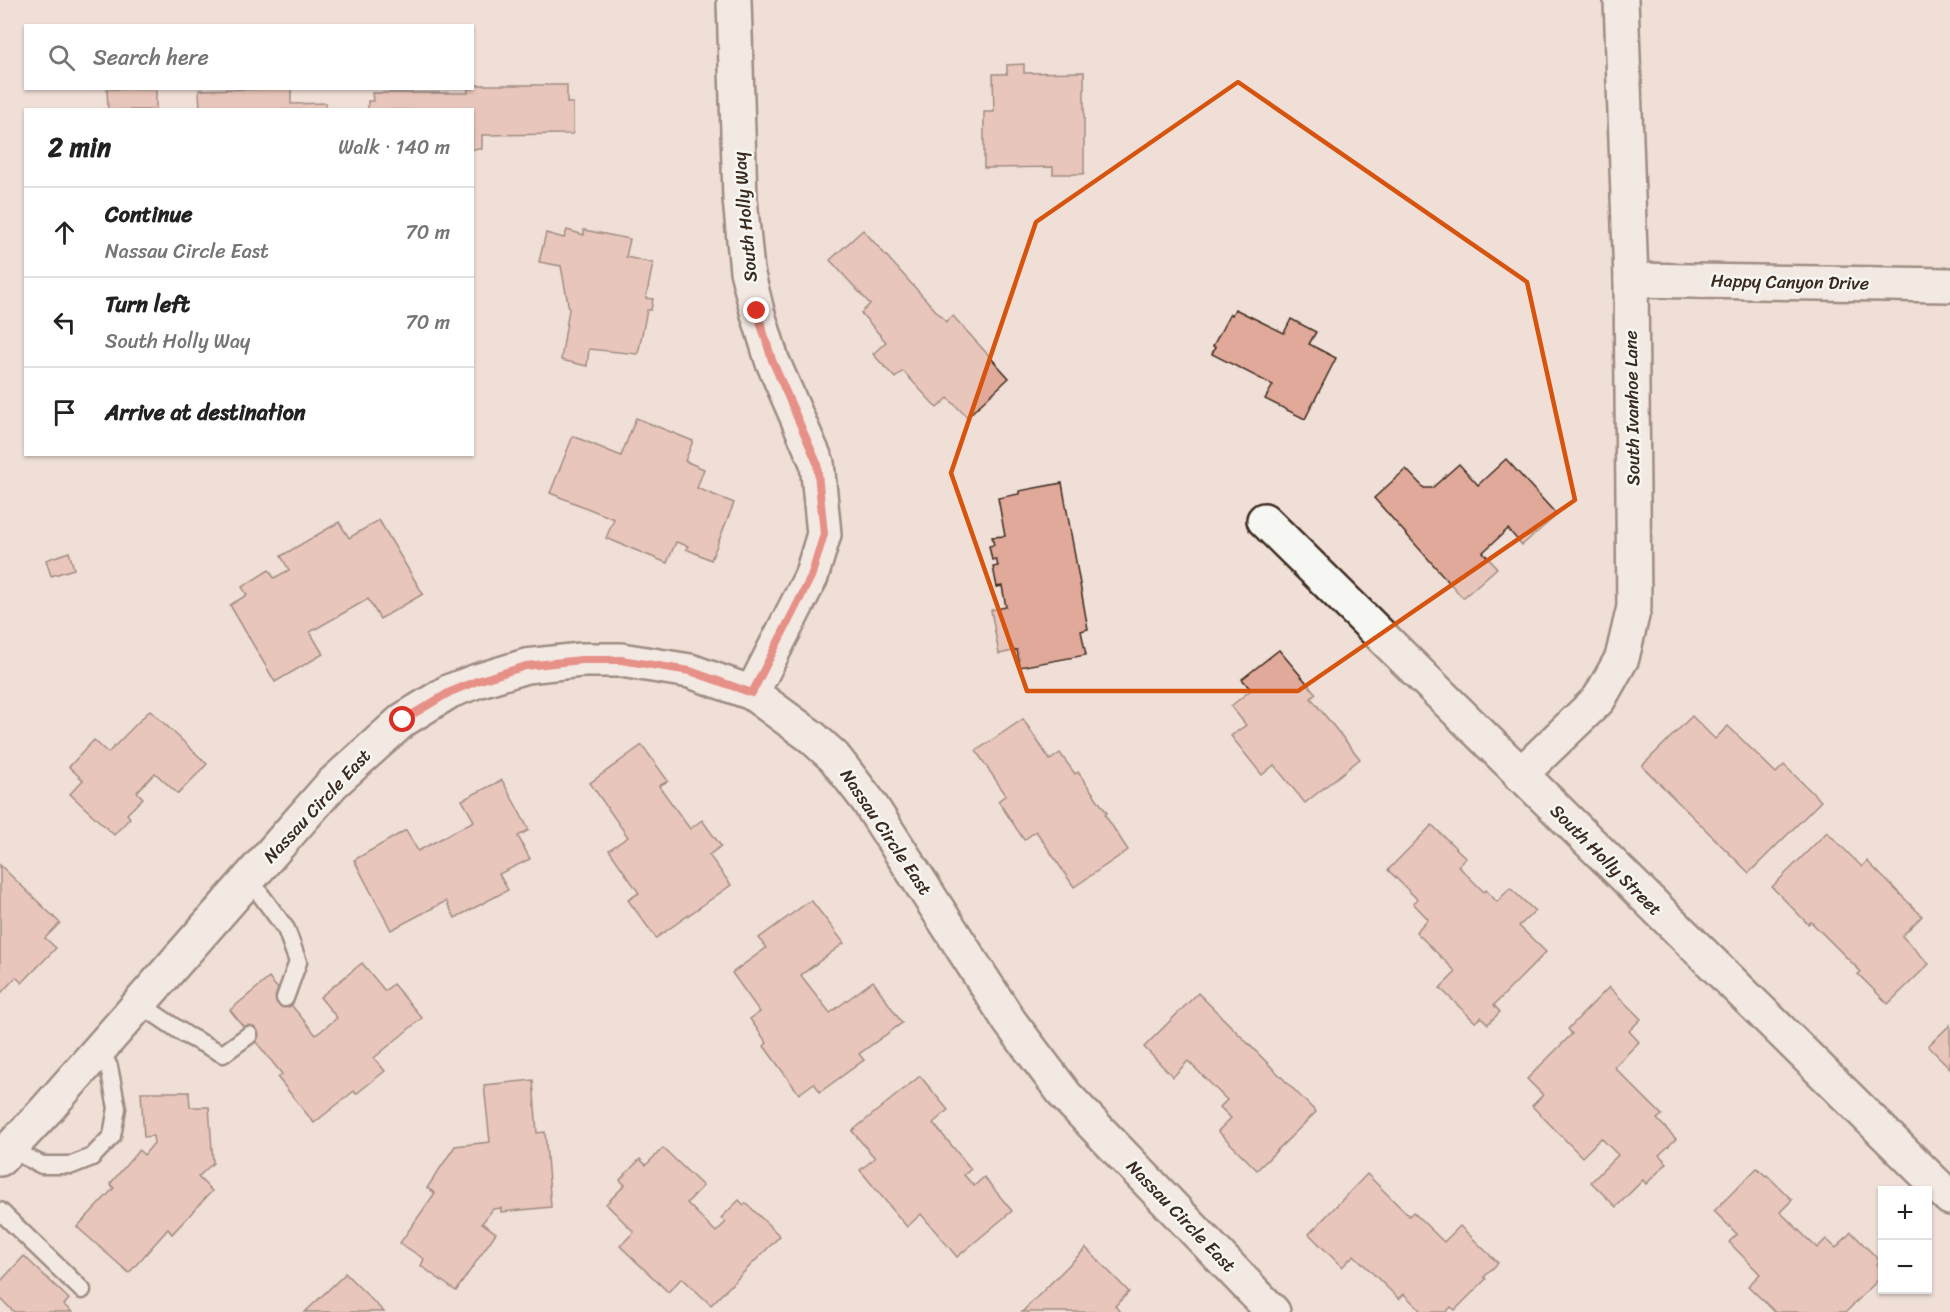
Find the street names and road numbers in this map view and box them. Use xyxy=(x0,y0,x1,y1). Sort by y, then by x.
street label: South Holly Way xyxy=(723,150,767,283)
street label: Happy Canyon Drive xyxy=(1711,265,1869,299)
street label: South Ivanhoe Lane xyxy=(1615,330,1649,486)
street label: Nassau Circle East xyxy=(255,741,379,871)
street label: Nassau Circle East xyxy=(832,762,941,902)
street label: South Holly Street xyxy=(1542,796,1670,924)
street label: Nassau Circle East xyxy=(1118,1152,1244,1280)

